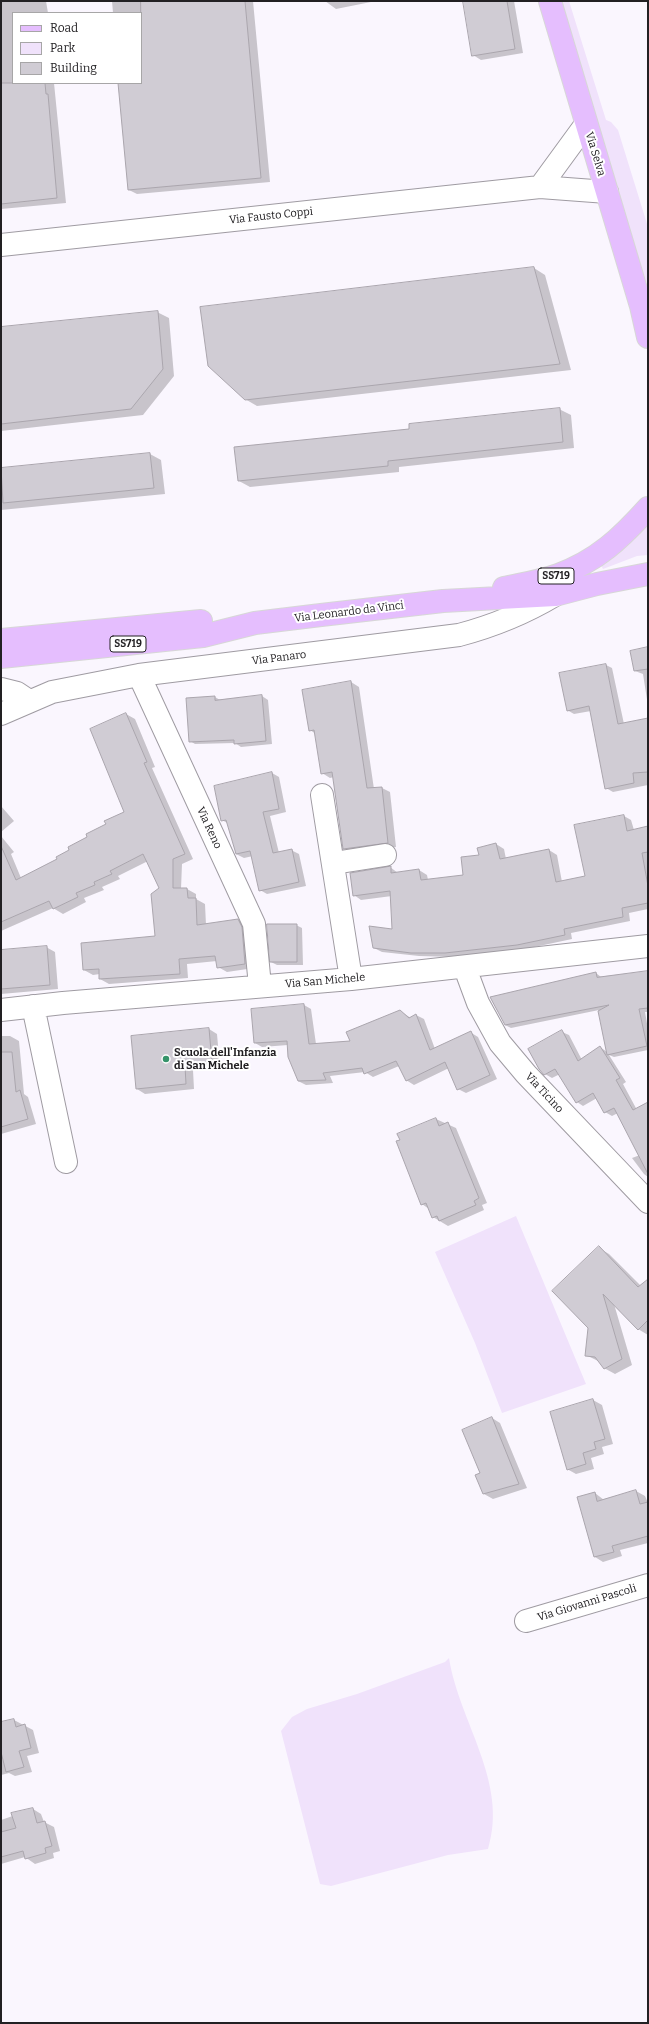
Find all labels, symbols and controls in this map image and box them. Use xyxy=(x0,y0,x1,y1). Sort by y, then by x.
legend xyxy=(12,12,142,84)
text: Road xyxy=(50,21,78,35)
text: Park xyxy=(50,41,75,55)
text: Building xyxy=(50,61,97,75)
street label: Via Selva xyxy=(582,130,608,178)
street label: Via Fausto Coppi xyxy=(228,205,314,227)
road number: SS719 xyxy=(538,568,574,584)
street label: Via Leonardo da Vinci xyxy=(294,599,404,625)
road number: SS719 xyxy=(110,636,146,652)
street label: Via Panaro xyxy=(251,648,307,668)
street label: Via Reno xyxy=(194,805,224,851)
street label: Via San Michele xyxy=(284,971,366,991)
place label: Scuola dell'Infanzia di San Michele xyxy=(174,1046,276,1072)
marker: Scuola dell'Infanzia di San Michele xyxy=(161,1054,171,1064)
street label: Via Ticino xyxy=(522,1070,566,1116)
street label: Via Giovanni Pascoli xyxy=(536,1582,638,1624)

